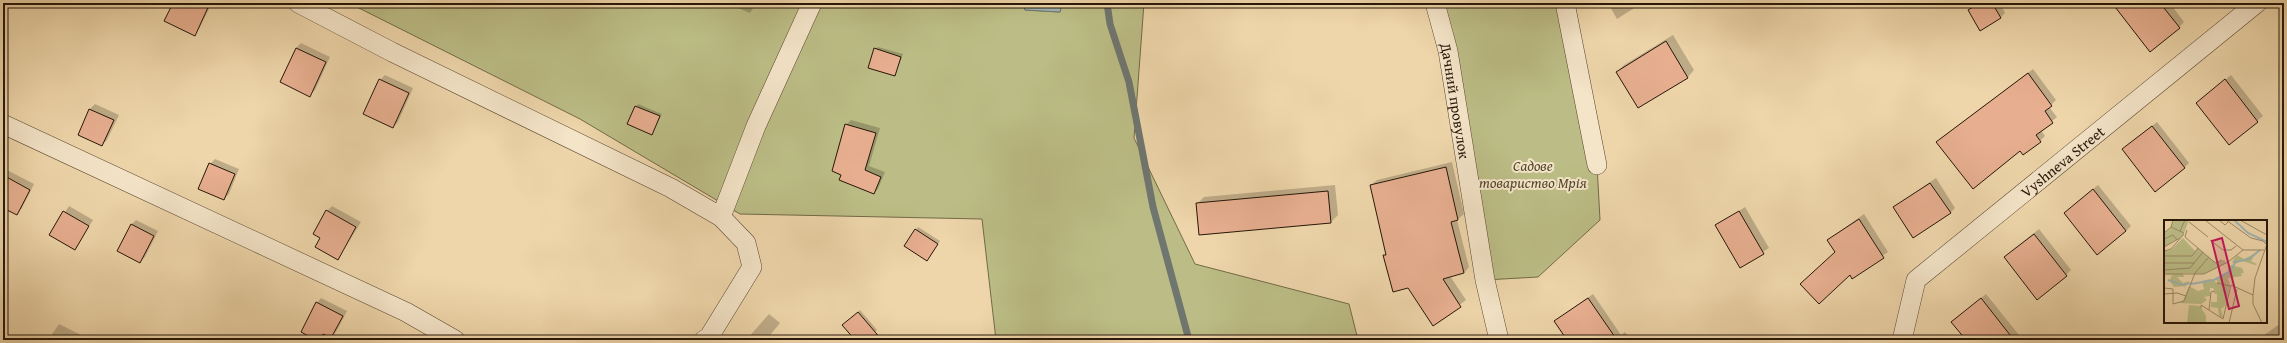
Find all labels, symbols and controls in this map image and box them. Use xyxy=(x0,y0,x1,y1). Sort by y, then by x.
street label: Дачний провулок xyxy=(1435,39,1476,160)
street label: Vyshneva Street xyxy=(2016,120,2109,202)
park label: Садове товариство Мрія xyxy=(1479,155,1588,193)
inset map xyxy=(2164,220,2267,323)

